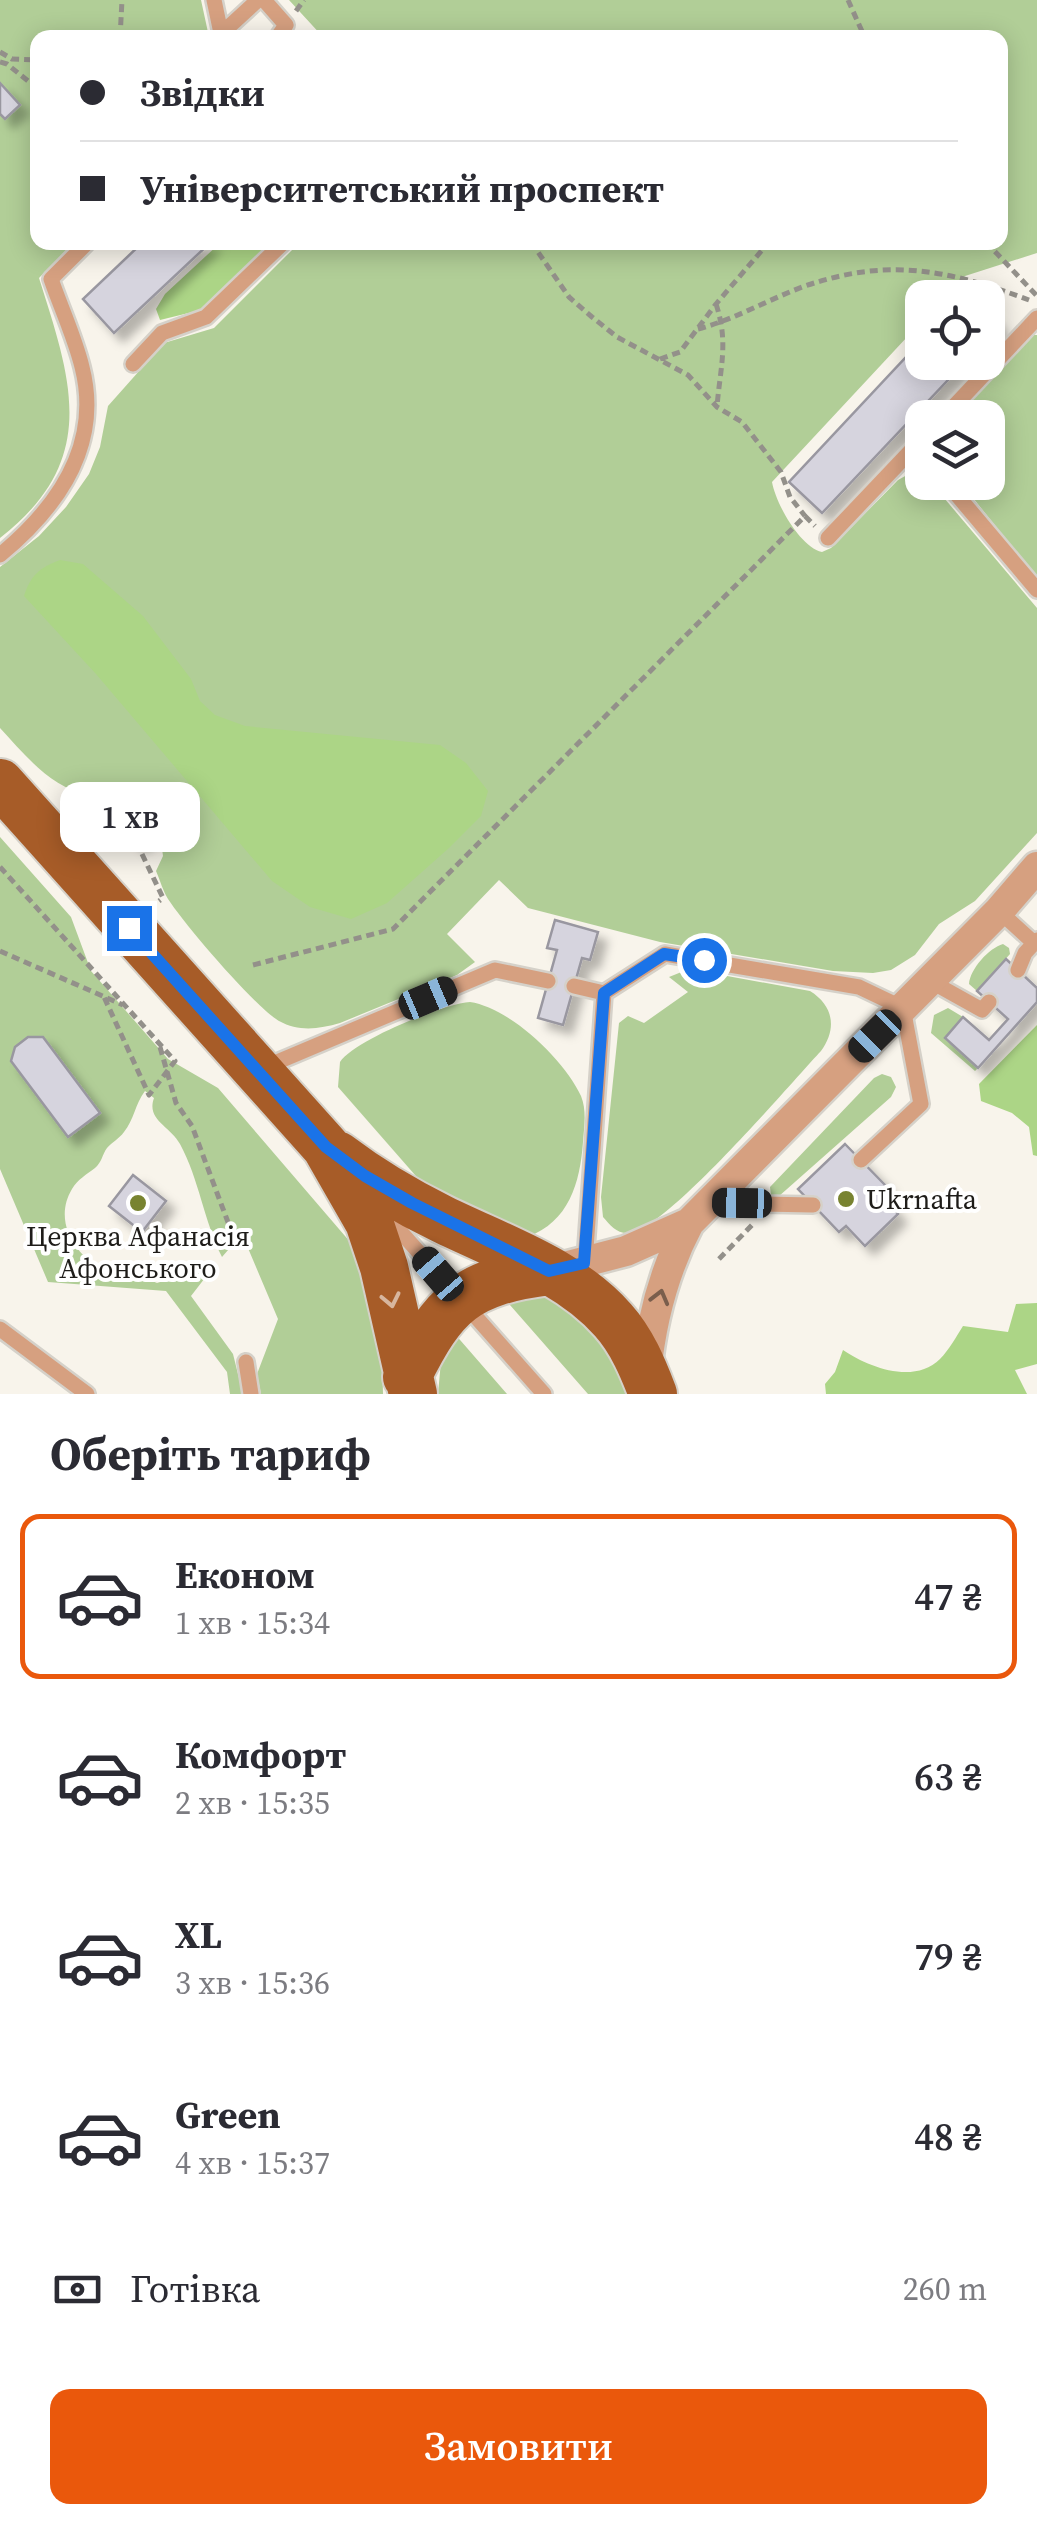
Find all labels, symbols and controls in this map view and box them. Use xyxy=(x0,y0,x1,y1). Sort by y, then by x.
text: Звідки xyxy=(140,67,265,119)
text: Університетський проспект xyxy=(140,163,664,215)
map controls xyxy=(905,280,1005,500)
button: locate xyxy=(905,280,1005,380)
button: layers xyxy=(905,400,1005,500)
callout: 1 хв xyxy=(59,783,199,853)
text: 1 хв xyxy=(101,795,159,839)
route end xyxy=(107,906,152,951)
route start xyxy=(682,938,727,983)
car xyxy=(395,972,461,1024)
car xyxy=(843,1004,907,1068)
place label: Ukrnafta xyxy=(866,1180,978,1218)
car xyxy=(712,1187,772,1219)
marker: Ukrnafta xyxy=(835,1188,857,1210)
marker: Церква Афанасія Афонського xyxy=(127,1192,149,1214)
place label: Церква Афанасія Афонського xyxy=(26,1217,250,1287)
car xyxy=(407,1242,469,1306)
one-way arrow xyxy=(649,1289,670,1306)
one-way arrow xyxy=(380,1291,401,1308)
text: Оберіть тариф xyxy=(50,1423,371,1485)
text: Економ xyxy=(175,1549,315,1601)
icon: car xyxy=(55,1552,145,1642)
text: 47 ₴ xyxy=(914,1571,982,1623)
text: 1 хв · 15:34 xyxy=(175,1601,330,1645)
text: Комфорт xyxy=(175,1729,346,1781)
icon: car xyxy=(55,1732,145,1822)
text: 63 ₴ xyxy=(914,1751,982,1803)
text: 2 хв · 15:35 xyxy=(175,1781,330,1825)
text: XL xyxy=(175,1909,222,1961)
icon: car xyxy=(55,1912,145,2002)
text: 79 ₴ xyxy=(914,1931,982,1983)
text: 3 хв · 15:36 xyxy=(175,1961,330,2005)
text: Green xyxy=(175,2089,281,2141)
icon: car xyxy=(55,2092,145,2182)
text: 48 ₴ xyxy=(914,2111,982,2163)
text: 4 хв · 15:37 xyxy=(175,2141,330,2185)
icon: cash xyxy=(50,2262,105,2317)
text: Готівка xyxy=(130,2263,260,2315)
text: 260 m xyxy=(903,2267,987,2311)
button: Замовити xyxy=(50,2389,987,2504)

